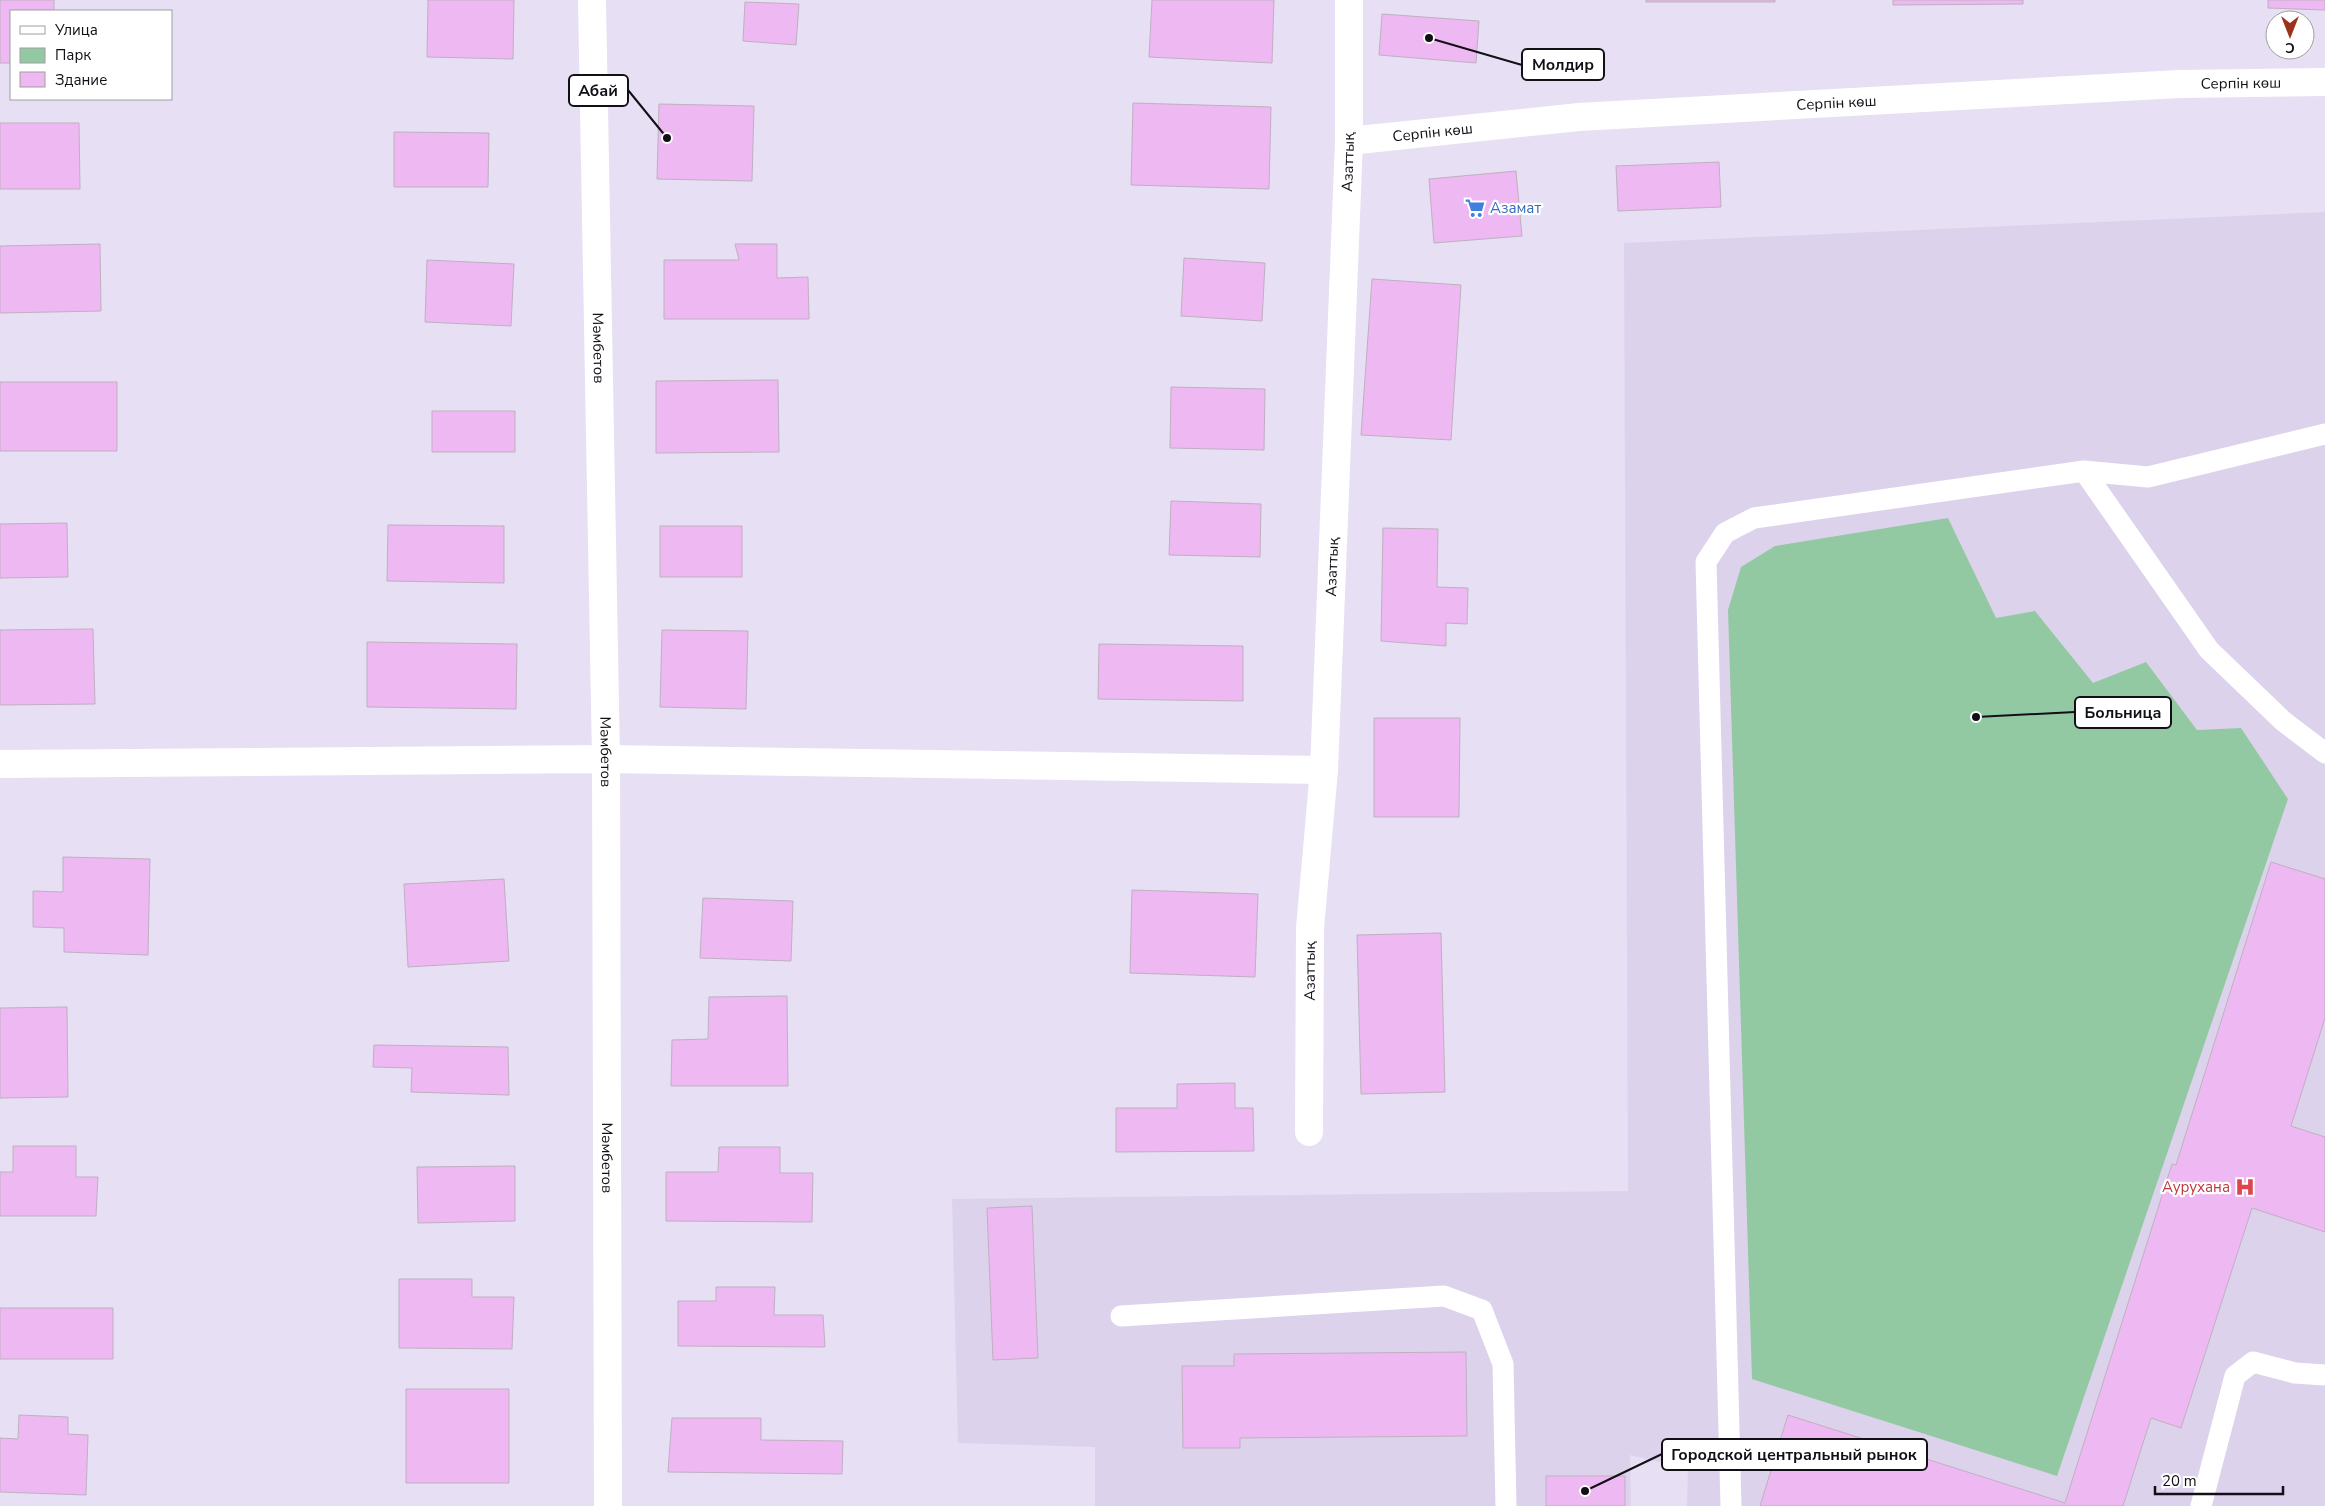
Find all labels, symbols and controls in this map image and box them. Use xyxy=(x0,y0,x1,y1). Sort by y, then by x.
legend xyxy=(10,10,172,100)
north arrow xyxy=(2265,10,2315,60)
text: Улица xyxy=(54,20,98,40)
text: С xyxy=(2285,38,2295,57)
text: Парк xyxy=(55,45,91,65)
callout: Молдир xyxy=(1522,49,1604,80)
text: Молдир xyxy=(1532,54,1594,76)
text: Здание xyxy=(55,70,107,90)
street label: Серпін көш xyxy=(2200,73,2281,94)
callout: Абай xyxy=(569,75,628,106)
text: Абай xyxy=(578,80,618,102)
street label: Серпін көш xyxy=(1796,91,1877,115)
street label: Серпін көш xyxy=(1391,118,1474,146)
street label: Азаттық xyxy=(1337,132,1359,192)
supermarket icon: Азамат xyxy=(1464,197,1486,219)
place label: Азамат xyxy=(1490,198,1541,218)
street label: Мәмбетов xyxy=(588,312,609,384)
street label: Азаттық xyxy=(1321,536,1343,597)
callout: Больница xyxy=(2075,697,2171,728)
text: Больница xyxy=(2085,702,2161,724)
street label: Мәмбетов xyxy=(595,716,616,787)
street label: Азаттық xyxy=(1300,941,1320,1001)
street label: Мәмбетов xyxy=(597,1122,617,1193)
hospital icon: Аурухана xyxy=(2234,1176,2256,1198)
place label: Аурухана xyxy=(2162,1177,2230,1197)
callout: Городской центральный рынок xyxy=(1662,1439,1927,1470)
text: Городской центральный рынок xyxy=(1671,1444,1918,1466)
scale bar xyxy=(2155,1464,2282,1496)
text: 20 m xyxy=(2162,1471,2197,1491)

